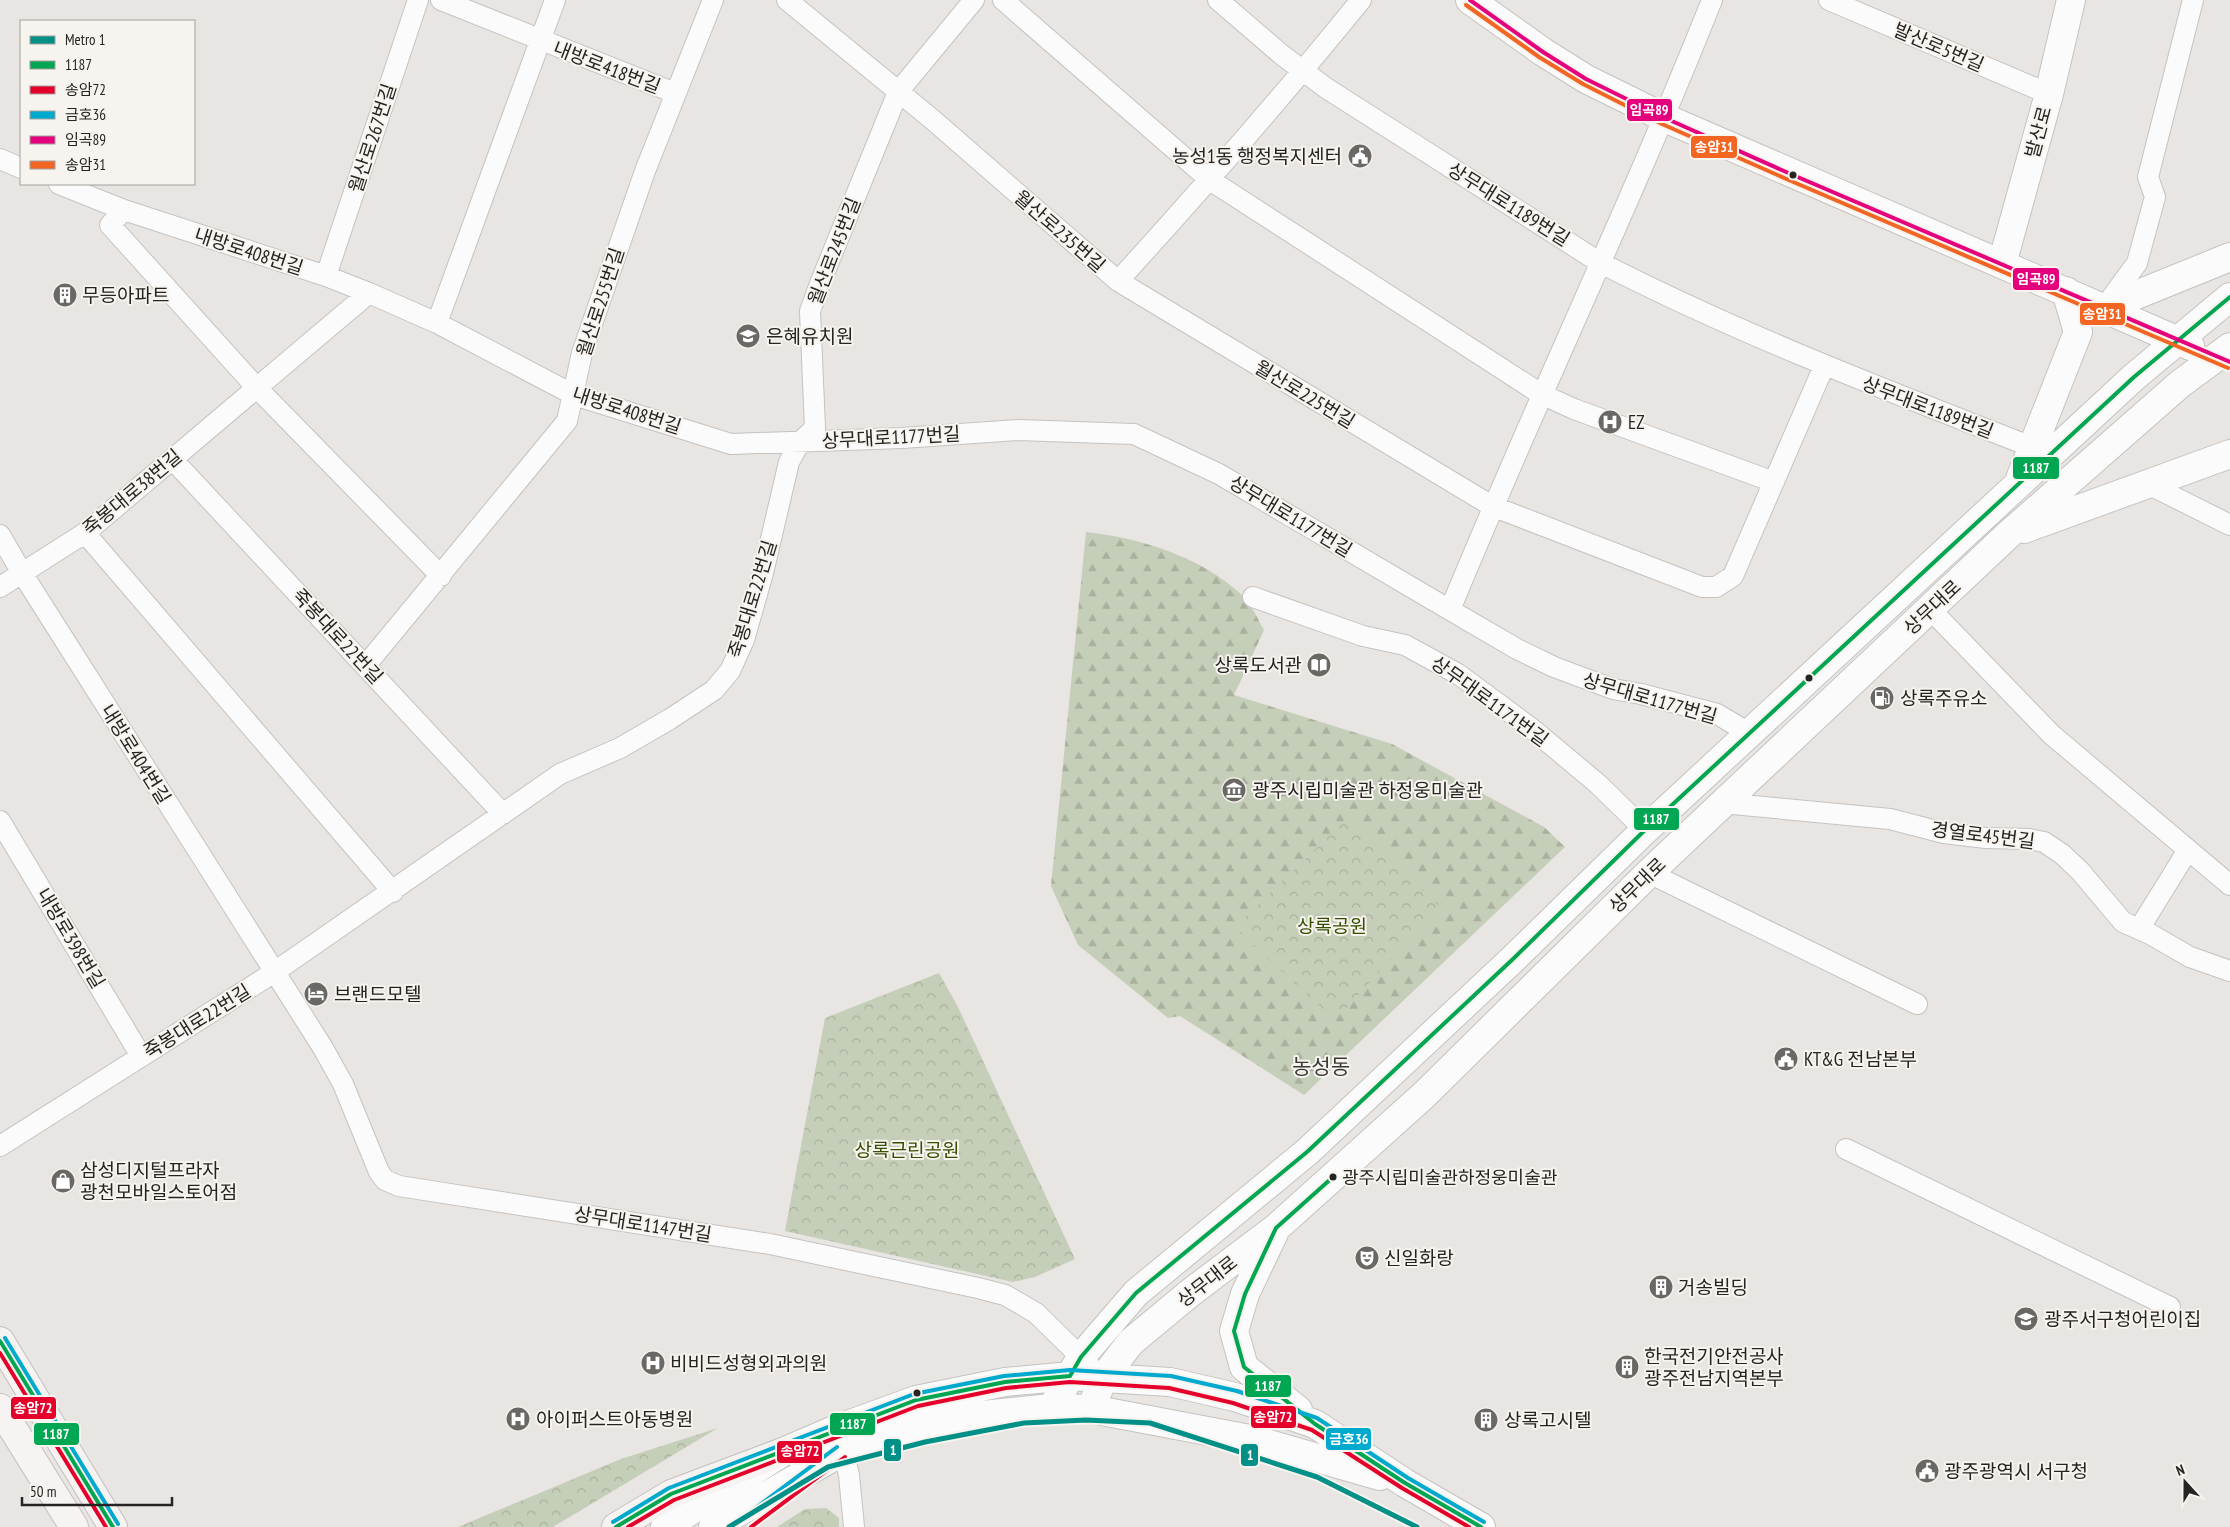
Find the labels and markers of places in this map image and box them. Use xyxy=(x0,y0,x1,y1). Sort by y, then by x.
public building icon: 농성1동 행정복지센터 xyxy=(1347,143,1373,169)
place label: 농성1동 행정복지센터 xyxy=(1172,144,1342,168)
unlabelled marker xyxy=(1788,170,1798,180)
building icon: 무등아파트 xyxy=(52,282,78,308)
place label: 무등아파트 xyxy=(82,283,169,307)
school or university icon: 은혜유치원 xyxy=(735,323,761,349)
place label: 은혜유치원 xyxy=(766,324,853,348)
hospital icon: EZ xyxy=(1597,409,1623,435)
place label: EZ xyxy=(1628,410,1645,434)
library icon: 상록도서관 xyxy=(1306,652,1332,678)
place label: 상록도서관 xyxy=(1215,653,1302,677)
unlabelled marker xyxy=(1804,673,1814,683)
fuel station icon: 상록주유소 xyxy=(1869,685,1895,711)
place label: 상록주유소 xyxy=(1900,686,1987,710)
museum icon: 광주시립미술관 하정웅미술관 xyxy=(1221,777,1247,803)
place label: 광주시립미술관 하정웅미술관 xyxy=(1252,778,1483,802)
hotel icon: 브랜드모텔 xyxy=(303,981,329,1007)
place label: 브랜드모텔 xyxy=(334,982,421,1006)
public building icon: KT&G 전남본부 xyxy=(1773,1046,1799,1072)
place label: KT&G 전남본부 xyxy=(1804,1047,1917,1071)
place label: 삼성디지털프라자 광천모바일스토어점 xyxy=(80,1158,237,1204)
place label: 광주시립미술관하정웅미술관 xyxy=(1342,1166,1558,1189)
shop icon: 삼성디지털프라자 광천모바일스토어점 xyxy=(50,1168,76,1194)
marker: 광주시립미술관하정웅미술관 xyxy=(1328,1172,1338,1182)
theatre icon: 신일화랑 xyxy=(1354,1245,1380,1271)
place label: 신일화랑 xyxy=(1384,1246,1454,1270)
building icon: 거송빌딩 xyxy=(1648,1274,1674,1300)
place label: 거송빌딩 xyxy=(1678,1275,1748,1299)
school or university icon: 광주서구청어린이집 xyxy=(2013,1306,2039,1332)
place label: 광주서구청어린이집 xyxy=(2044,1307,2201,1331)
place label: 한국전기안전공사 광주전남지역본부 xyxy=(1644,1344,1784,1390)
hospital icon: 비비드성형외과의원 xyxy=(640,1350,666,1376)
place label: 비비드성형외과의원 xyxy=(670,1351,827,1375)
building icon: 한국전기안전공사 광주전남지역본부 xyxy=(1614,1354,1640,1380)
unlabelled marker xyxy=(912,1388,922,1398)
hospital icon: 아이퍼스트아동병원 xyxy=(505,1406,531,1432)
place label: 아이퍼스트아동병원 xyxy=(536,1407,693,1431)
building icon: 상록고시텔 xyxy=(1473,1407,1499,1433)
place label: 상록고시텔 xyxy=(1504,1408,1591,1432)
public building icon: 광주광역시 서구청 xyxy=(1914,1458,1940,1484)
place label: 광주광역시 서구청 xyxy=(1944,1459,2088,1483)

